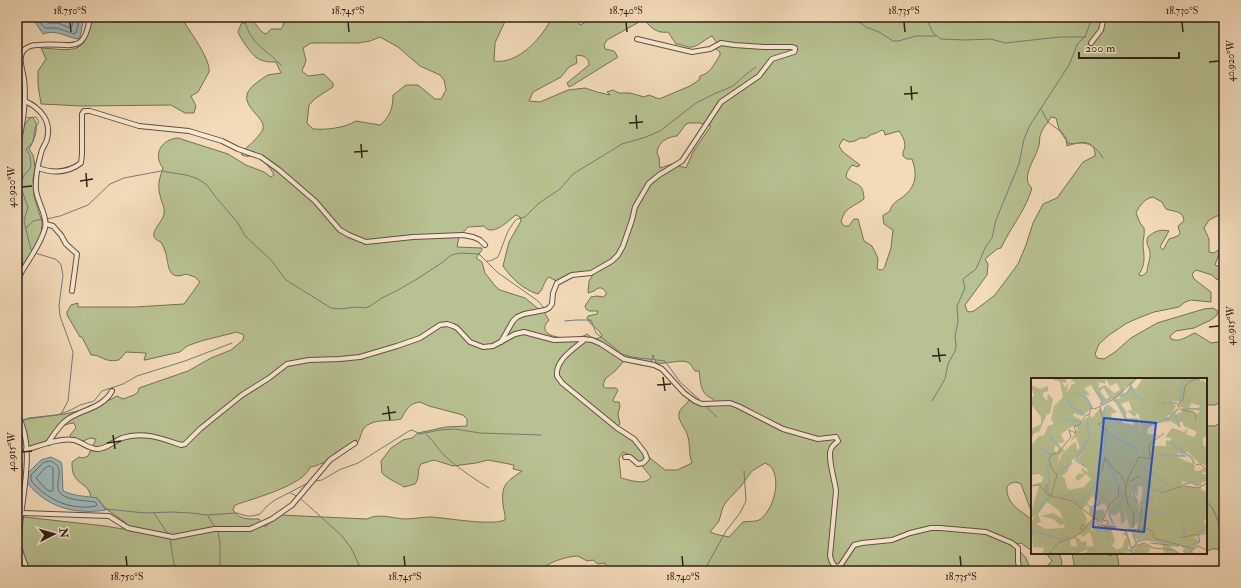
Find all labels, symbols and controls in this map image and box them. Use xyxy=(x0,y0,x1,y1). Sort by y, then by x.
text: 18.750°S xyxy=(54,5,86,17)
text: 18.745°S xyxy=(331,5,365,17)
text: 18.740°S xyxy=(609,5,643,17)
text: 18.735°S xyxy=(888,5,920,17)
text: 18.730°S xyxy=(1166,5,1198,17)
scale bar xyxy=(1079,34,1179,60)
text: 40.920°W xyxy=(1225,39,1237,82)
text: 200 m xyxy=(1085,41,1116,56)
text: 40.920°W xyxy=(6,165,18,208)
text: 40.915°W xyxy=(1225,306,1237,346)
inset map xyxy=(1031,378,1207,554)
text: 40.915°W xyxy=(6,432,18,472)
north arrow xyxy=(34,514,74,554)
text: N xyxy=(56,526,71,540)
text: 18.750°S xyxy=(111,571,143,583)
text: 18.745°S xyxy=(388,571,422,583)
text: 18.740°S xyxy=(666,571,700,583)
text: 18.735°S xyxy=(945,571,977,583)

